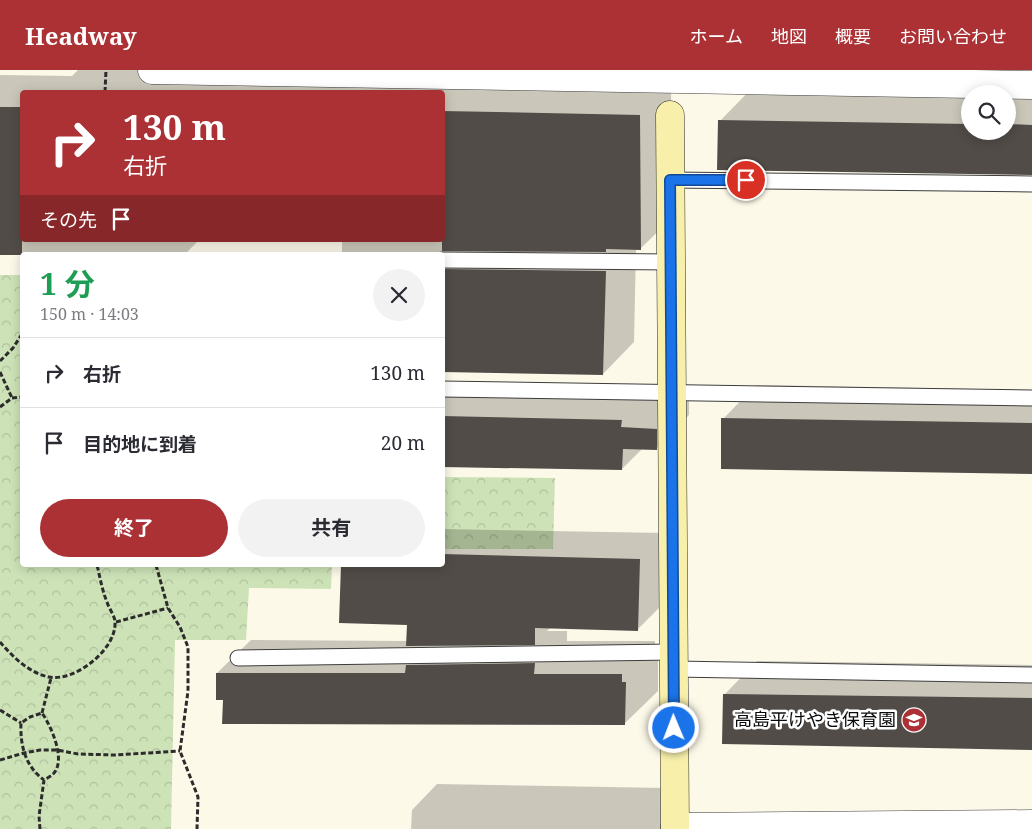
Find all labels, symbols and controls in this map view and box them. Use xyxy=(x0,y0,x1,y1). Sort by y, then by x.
text: Headway xyxy=(25,19,137,52)
text: ホーム xyxy=(690,24,743,48)
text: 地図 xyxy=(771,24,807,48)
text: 概要 xyxy=(835,24,871,48)
text: お問い合わせ xyxy=(899,24,1007,48)
map controls xyxy=(961,85,1016,140)
button: search xyxy=(961,85,1016,140)
text: 130 m xyxy=(123,103,226,150)
icon: right xyxy=(40,110,105,175)
text: 右折 xyxy=(123,150,167,180)
pin xyxy=(725,159,767,201)
icon: arrive xyxy=(732,166,760,194)
icon: arrive xyxy=(107,205,135,233)
text: その先 xyxy=(40,207,97,233)
text: 1 分 xyxy=(40,263,95,304)
button: close xyxy=(373,269,425,321)
text: 150 m · 14:03 xyxy=(40,303,139,325)
icon: right xyxy=(40,359,68,387)
text: 130 m xyxy=(370,360,425,386)
text: 右折 xyxy=(83,361,121,387)
icon: arrive xyxy=(40,429,68,457)
text: 20 m xyxy=(381,430,425,456)
text: 目的地に到着 xyxy=(83,431,197,457)
button: 終了 xyxy=(40,499,228,557)
button: 共有 xyxy=(238,499,425,557)
position arrow xyxy=(647,701,699,753)
place label: 高島平けやき保育園 xyxy=(734,707,896,731)
school or university icon: 高島平けやき保育園 xyxy=(901,707,927,733)

